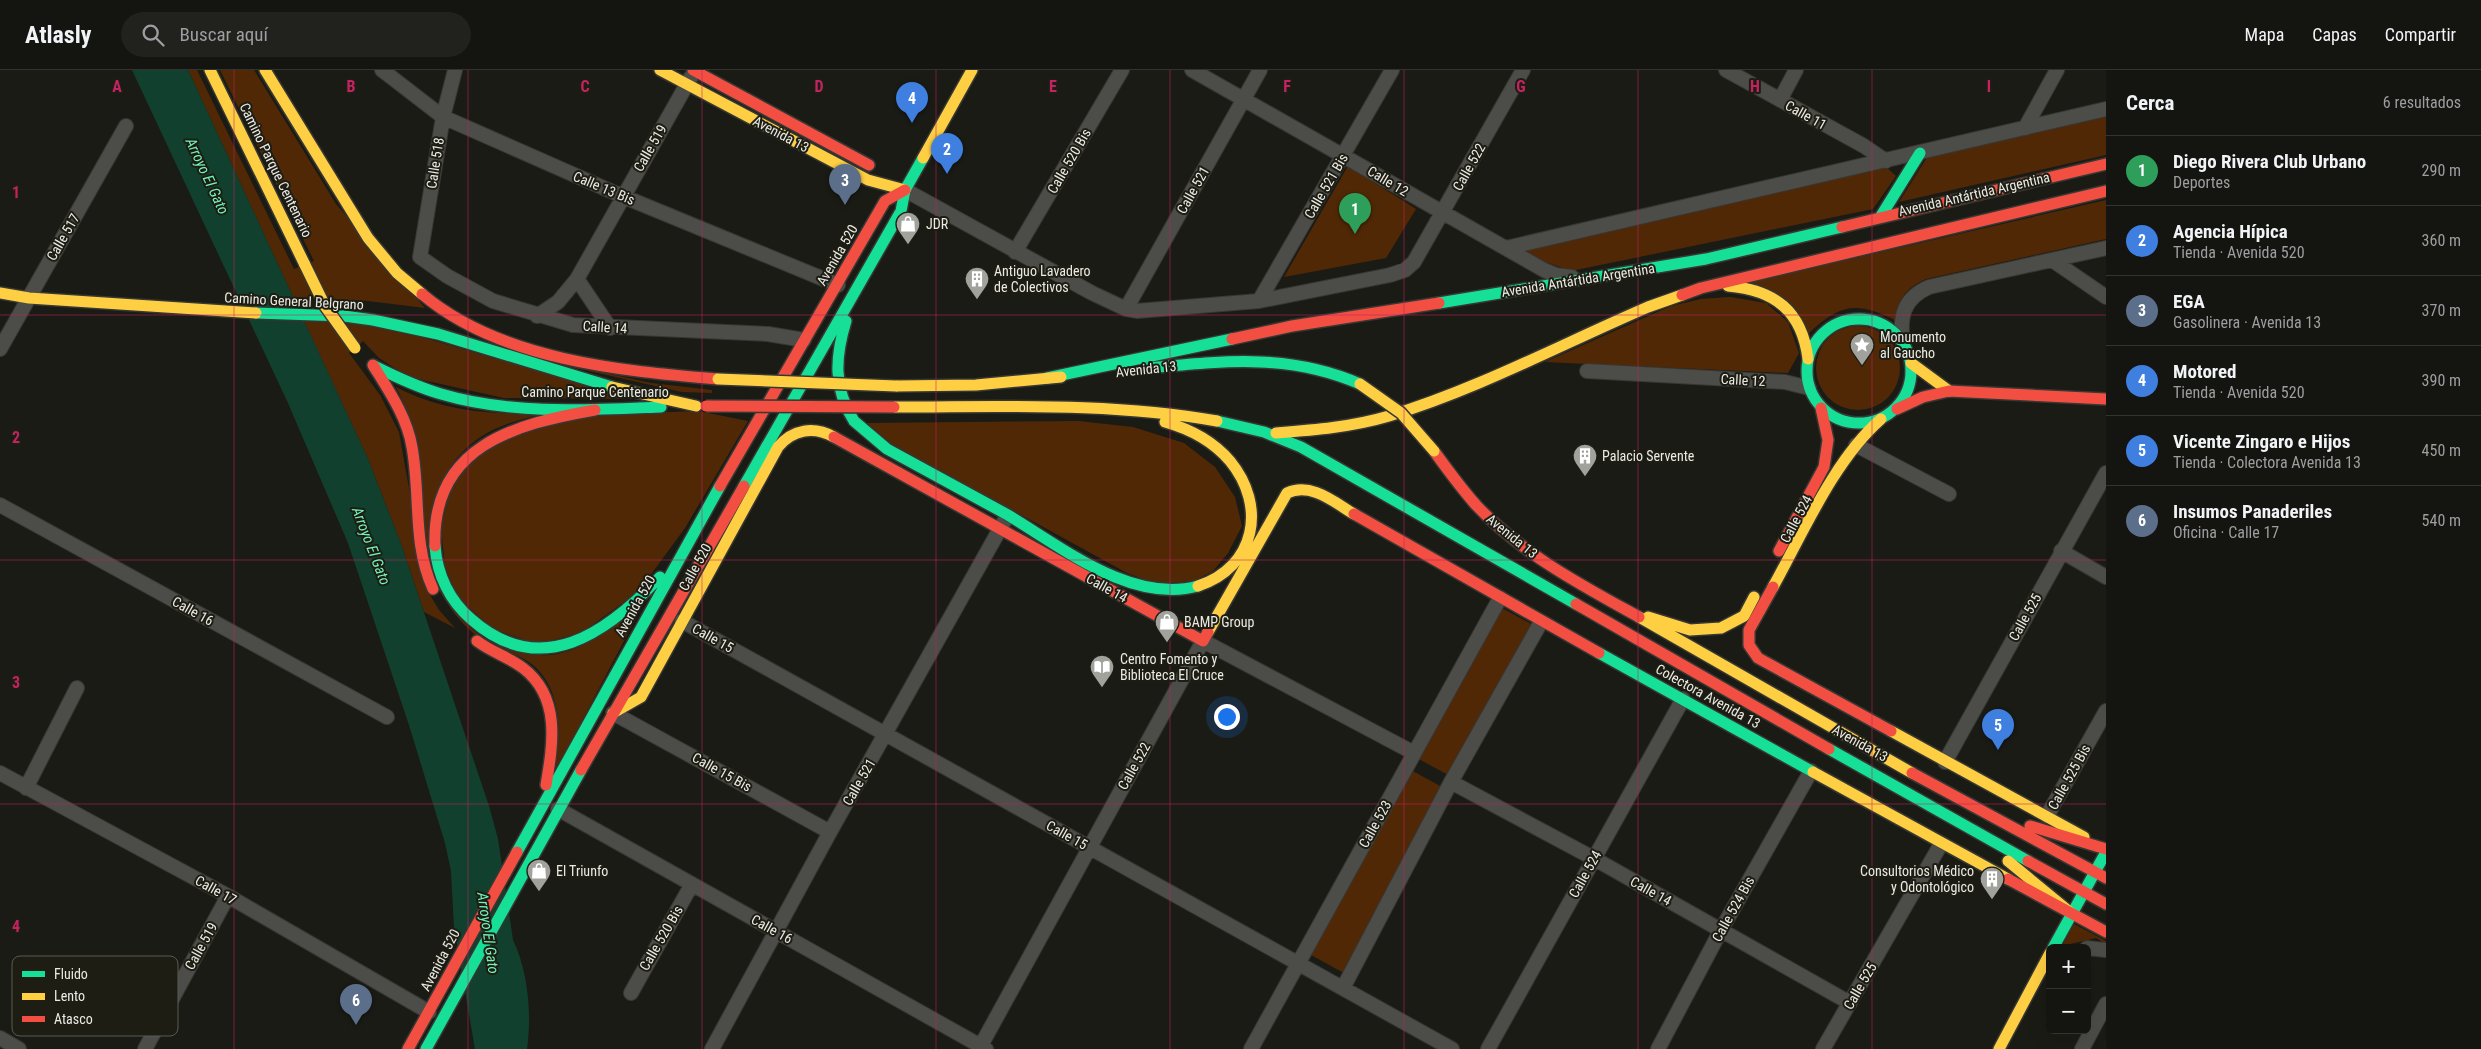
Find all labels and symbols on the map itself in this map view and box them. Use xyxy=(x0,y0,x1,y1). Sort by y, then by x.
text: A xyxy=(112,77,122,96)
text: B xyxy=(347,77,356,96)
text: C xyxy=(580,77,590,96)
text: D xyxy=(814,77,824,96)
text: E xyxy=(1049,77,1057,96)
text: F xyxy=(1283,77,1291,96)
text: G xyxy=(1516,77,1526,96)
text: H xyxy=(1750,77,1760,96)
text: I xyxy=(1987,77,1991,96)
pin: 4 xyxy=(896,82,928,123)
street label: Calle 11 xyxy=(1783,97,1829,133)
street label: Camino Parque Centenario xyxy=(236,100,316,240)
street label: Avenida 13 xyxy=(750,113,812,155)
street label: Calle 519 xyxy=(630,122,670,174)
street label: Calle 520 Bis xyxy=(1044,126,1094,196)
pin: 2 xyxy=(931,133,963,174)
water label: Arroyo El Gato xyxy=(181,134,232,217)
street label: Calle 518 xyxy=(423,136,447,190)
street label: Calle 522 xyxy=(1450,140,1489,193)
street label: Calle 521 Bis xyxy=(1301,151,1351,221)
street label: Calle 12 xyxy=(1365,163,1411,199)
pin: 3 xyxy=(829,164,861,205)
street label: Calle 521 xyxy=(1174,164,1212,216)
street label: Calle 13 Bis xyxy=(571,168,637,208)
street label: Avenida Antártida Argentina xyxy=(1897,169,2051,219)
text: 1 xyxy=(12,183,20,202)
pin: 1 xyxy=(1339,193,1371,234)
street label: Calle 517 xyxy=(43,211,83,263)
shop icon: JDR xyxy=(895,211,921,245)
place label: JDR xyxy=(926,216,949,232)
street label: Avenida 520 xyxy=(813,222,861,288)
street label: Avenida Antártida Argentina xyxy=(1500,260,1656,300)
place label: Antiguo Lavadero de Colectivos xyxy=(994,263,1091,295)
building icon: Antiguo Lavadero de Colectivos xyxy=(964,266,990,300)
street label: Camino General Belgrano xyxy=(224,289,364,313)
street label: Calle 14 xyxy=(582,317,628,337)
place label: Monumento al Gaucho xyxy=(1880,329,1946,361)
place icon: Monumento al Gaucho xyxy=(1849,332,1875,366)
street label: Avenida 13 xyxy=(1115,358,1177,380)
street label: Calle 12 xyxy=(1720,371,1766,389)
street label: Camino Parque Centenario xyxy=(521,384,669,400)
text: 2 xyxy=(12,428,20,447)
building icon: Palacio Servente xyxy=(1572,443,1598,477)
place label: Palacio Servente xyxy=(1602,448,1695,464)
street label: Calle 524 xyxy=(1777,492,1815,546)
water label: Arroyo El Gato xyxy=(348,504,394,587)
street label: Avenida 13 xyxy=(1483,511,1541,561)
street label: Calle 520 xyxy=(676,540,715,593)
street label: Calle 14 xyxy=(1084,570,1130,606)
street label: Avenida 520 xyxy=(612,572,658,640)
street label: Calle 525 xyxy=(2006,590,2045,643)
street label: Calle 16 xyxy=(170,593,216,629)
shop icon: BAMP Group xyxy=(1154,609,1180,643)
place label: BAMP Group xyxy=(1184,614,1254,630)
street label: Calle 15 xyxy=(690,620,736,656)
place label: Centro Fomento y Biblioteca El Cruce xyxy=(1120,651,1224,683)
library icon: Centro Fomento y Biblioteca El Cruce xyxy=(1089,654,1115,688)
street label: Colectora Avenida 13 xyxy=(1653,661,1763,731)
text: 3 xyxy=(12,673,20,692)
your location xyxy=(1214,704,1240,730)
pin: 5 xyxy=(1982,709,2014,750)
street label: Avenida 13 xyxy=(1830,721,1890,765)
street label: Calle 522 xyxy=(1115,739,1154,792)
street label: Calle 525 Bis xyxy=(2045,742,2093,812)
street label: Calle 15 Bis xyxy=(690,749,754,795)
street label: Calle 521 xyxy=(839,756,879,808)
street label: Calle 523 xyxy=(1356,798,1394,850)
street label: Calle 15 xyxy=(1044,817,1090,853)
street label: Calle 524 xyxy=(1566,847,1605,900)
shop icon: El Triunfo xyxy=(526,858,552,892)
place label: El Triunfo xyxy=(556,863,608,879)
place label: Consultorios Médico y Odontológico xyxy=(1860,863,1974,895)
building icon: Consultorios Médico y Odontológico xyxy=(1979,866,2005,900)
street label: Calle 17 xyxy=(193,872,239,908)
street label: Calle 14 xyxy=(1628,873,1674,909)
street label: Calle 524 Bis xyxy=(1709,874,1757,944)
water label: Arroyo El Gato xyxy=(473,890,503,975)
street label: Calle 520 Bis xyxy=(636,903,686,973)
street label: Calle 16 xyxy=(749,911,795,947)
text: 4 xyxy=(12,917,20,936)
street label: Calle 519 xyxy=(182,920,220,972)
street label: Avenida 520 xyxy=(417,926,463,994)
legend xyxy=(12,956,178,1036)
street label: Calle 525 xyxy=(1840,960,1880,1012)
text: Fluido xyxy=(54,966,88,982)
pin: 6 xyxy=(340,984,372,1025)
text: Lento xyxy=(54,988,85,1004)
text: Atasco xyxy=(54,1011,93,1027)

